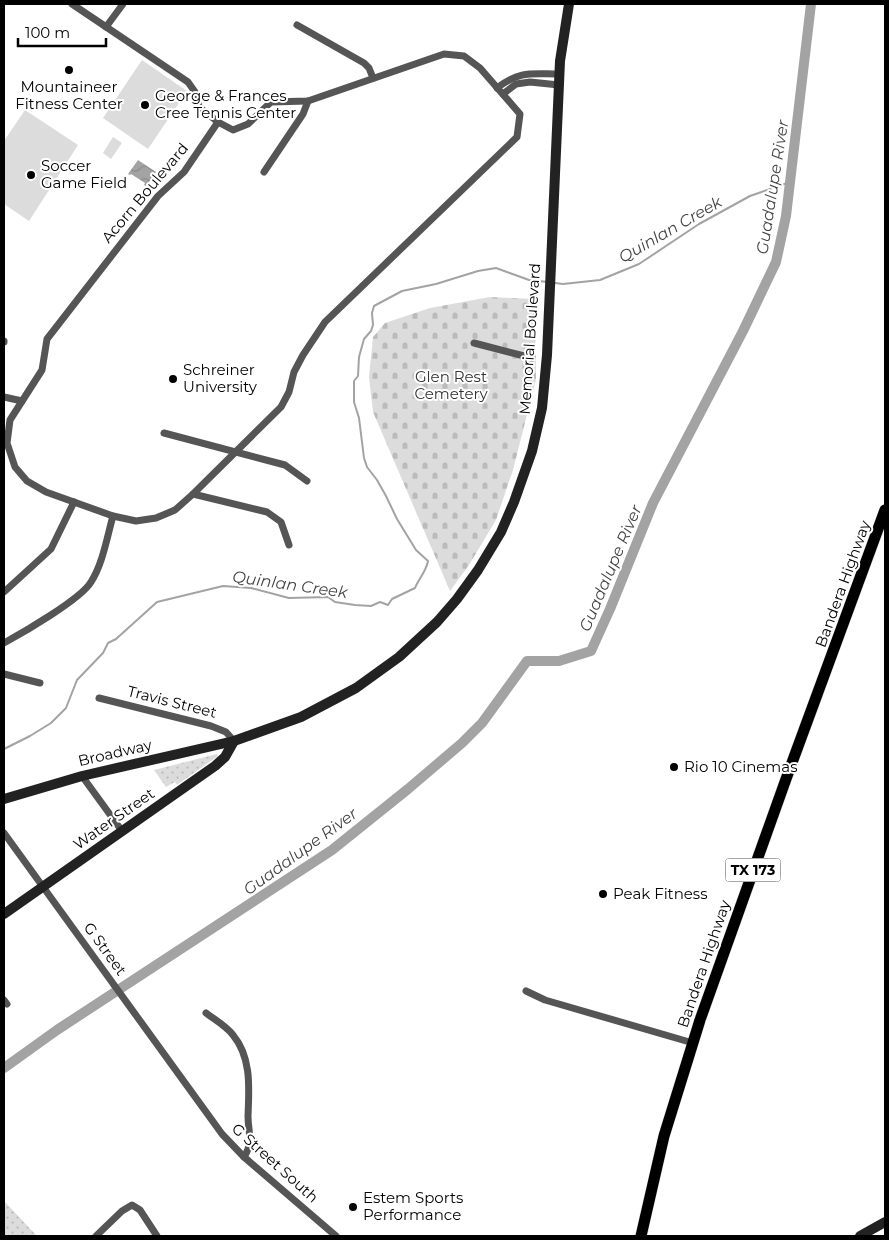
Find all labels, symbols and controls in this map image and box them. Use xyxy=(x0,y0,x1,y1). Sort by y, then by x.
scale bar xyxy=(18,15,105,47)
text: 100 m xyxy=(25,23,70,42)
marker: Mountaineer Fitness Center xyxy=(63,64,75,76)
place label: Mountaineer Fitness Center xyxy=(15,77,123,113)
place label: George & Frances Cree Tennis Center xyxy=(155,86,296,122)
marker: George & Frances Cree Tennis Center xyxy=(139,99,151,111)
water label: Guadalupe River xyxy=(752,118,793,256)
street label: Acorn Boulevard xyxy=(97,139,192,247)
place label: Soccer Game Field xyxy=(41,156,127,192)
marker: Soccer Game Field xyxy=(25,169,37,181)
water label: Quinlan Creek xyxy=(615,191,727,267)
street label: Memorial Boulevard xyxy=(515,263,544,415)
place label: Schreiner University xyxy=(183,360,258,396)
park label: Glen Rest Cemetery xyxy=(414,367,488,403)
marker: Schreiner University xyxy=(167,373,179,385)
water label: Guadalupe River xyxy=(575,501,646,634)
street label: Bandera Highway xyxy=(811,517,875,650)
water label: Quinlan Creek xyxy=(231,567,350,602)
street label: Travis Street xyxy=(126,681,219,722)
street label: Broadway xyxy=(76,735,154,770)
place label: Rio 10 Cinemas xyxy=(684,757,797,776)
marker: Rio 10 Cinemas xyxy=(668,761,680,773)
street label: Water Street xyxy=(69,784,158,854)
water label: Guadalupe River xyxy=(240,803,361,899)
road number: TX 173 xyxy=(726,858,780,882)
place label: Peak Fitness xyxy=(613,884,708,903)
marker: Peak Fitness xyxy=(597,888,609,900)
street label: Bandera Highway xyxy=(673,897,735,1030)
street label: G Street xyxy=(80,918,131,979)
street label: G Street South xyxy=(228,1119,322,1206)
place label: Estem Sports Performance xyxy=(363,1188,463,1224)
marker: Estem Sports Performance xyxy=(347,1201,359,1213)

